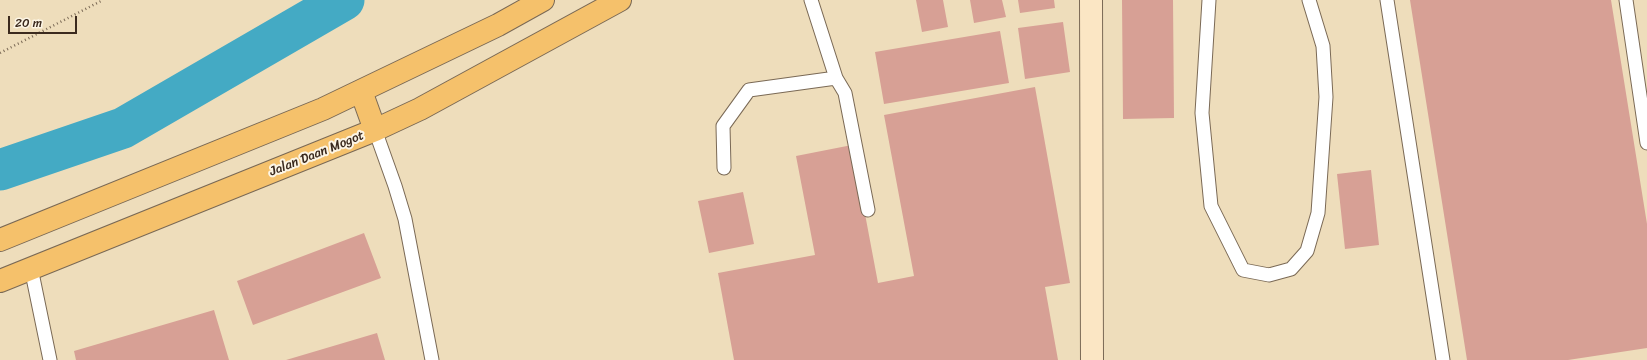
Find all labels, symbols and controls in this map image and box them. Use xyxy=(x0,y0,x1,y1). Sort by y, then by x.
scale bar xyxy=(10,8,79,34)
text: 20 m xyxy=(15,12,42,34)
street label: Jalan Daan Mogot xyxy=(267,128,367,180)

